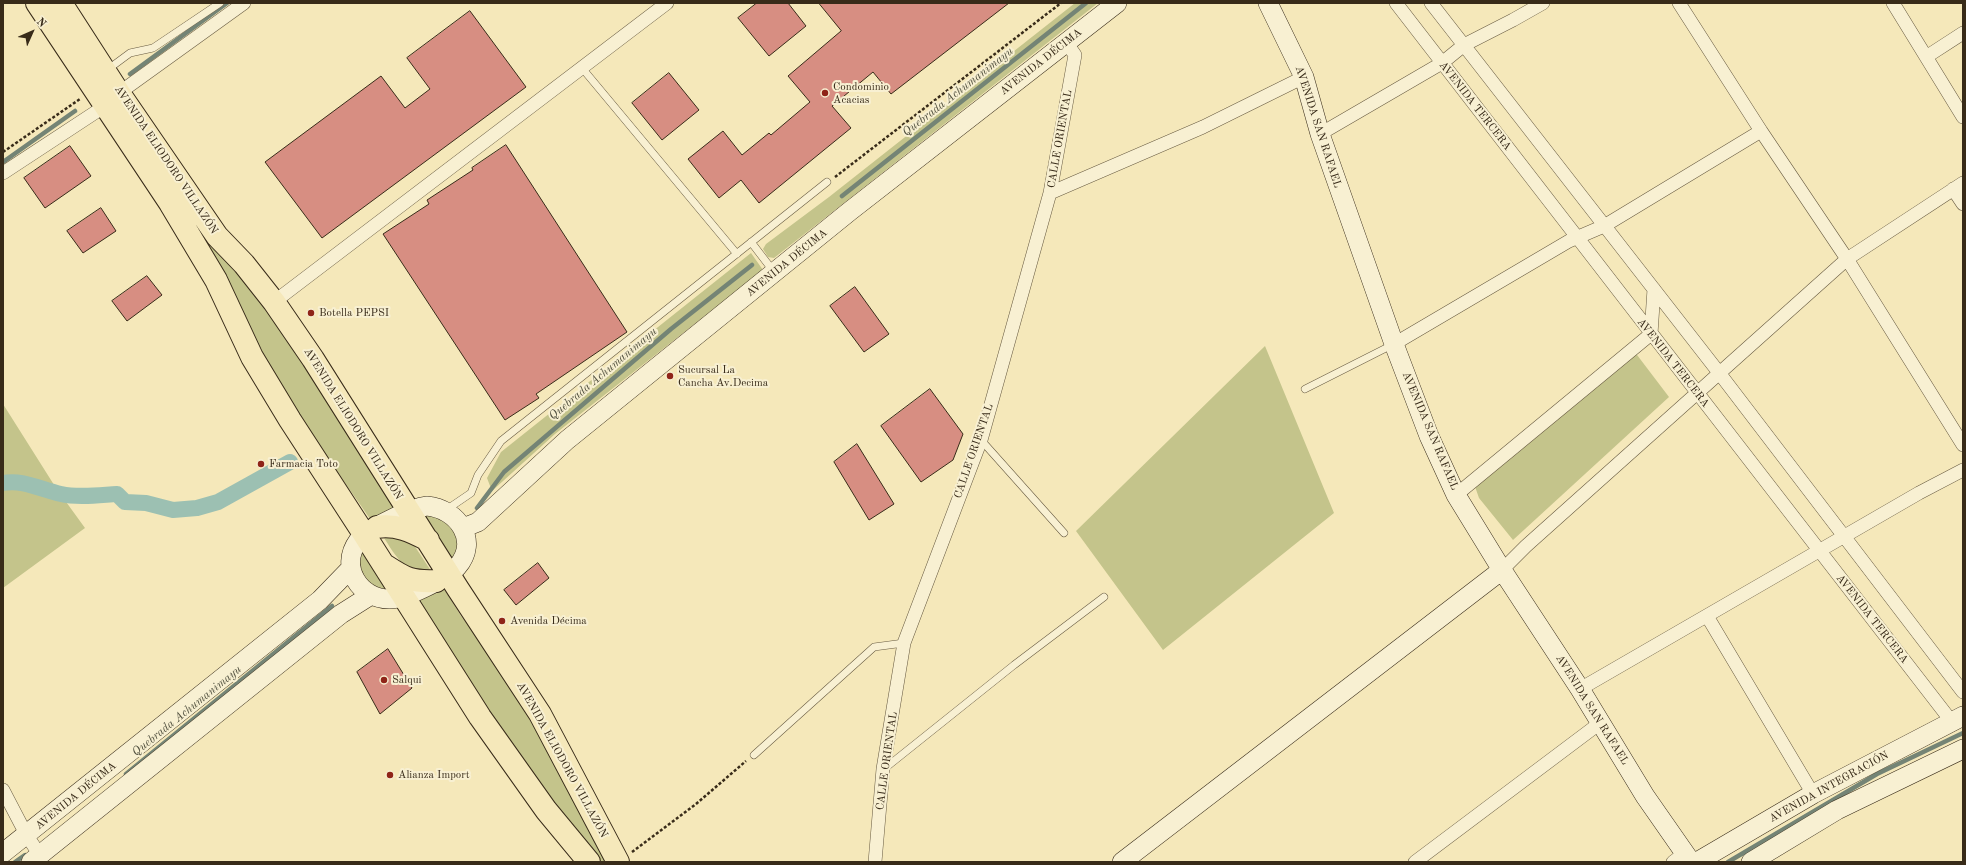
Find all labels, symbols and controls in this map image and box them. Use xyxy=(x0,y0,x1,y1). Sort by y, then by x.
north arrow xyxy=(12,12,52,52)
text: N xyxy=(34,16,48,30)
street label: AVENIDA DÉCIMA xyxy=(997,26,1085,98)
water label: Quebrada Achumanimayu xyxy=(900,44,1016,140)
street label: AVENIDA TERCERA xyxy=(1436,59,1514,153)
street label: AVENIDA SAN RAFAEL xyxy=(1292,64,1344,190)
place label: Condominio Acacias xyxy=(833,80,889,106)
street label: AVENIDA ELIODORO VILLAZÓN xyxy=(111,83,221,237)
marker: Condominio Acacias xyxy=(820,88,830,98)
street label: CALLE ORIENTAL xyxy=(1045,89,1075,189)
street label: AVENIDA DÉCIMA xyxy=(744,226,830,300)
place label: Botella PEPSI xyxy=(319,306,389,320)
marker: Botella PEPSI xyxy=(306,308,316,318)
street label: AVENIDA TERCERA xyxy=(1634,316,1712,410)
water label: Quebrada Achumanimayu xyxy=(546,325,660,423)
street label: AVENIDA ELIODORO VILLAZÓN xyxy=(301,346,405,502)
place label: Sucursal La Cancha Av.Decima xyxy=(678,363,768,389)
street label: AVENIDA SAN RAFAEL xyxy=(1399,370,1461,492)
marker: Sucursal La Cancha Av.Decima xyxy=(665,371,675,381)
street label: CALLE ORIENTAL xyxy=(952,402,996,500)
place label: Farmacia Toto xyxy=(269,457,338,471)
marker: Farmacia Toto xyxy=(256,459,266,469)
street label: AVENIDA TERCERA xyxy=(1833,572,1911,666)
place label: Avenida Décima xyxy=(510,614,587,628)
marker: Avenida Décima xyxy=(497,616,507,626)
street label: AVENIDA SAN RAFAEL xyxy=(1553,652,1631,768)
water label: Quebrada Achumanimayu xyxy=(129,662,245,760)
place label: Salqui xyxy=(392,673,422,687)
marker: Salqui xyxy=(379,675,389,685)
street label: AVENIDA ELIODORO VILLAZÓN xyxy=(514,680,610,840)
street label: CALLE ORIENTAL xyxy=(874,711,900,811)
street label: AVENIDA INTEGRACIÓN xyxy=(1767,749,1891,825)
street label: AVENIDA DÉCIMA xyxy=(33,759,119,833)
place label: Alianza Import xyxy=(398,768,470,782)
marker: Alianza Import xyxy=(385,770,395,780)

